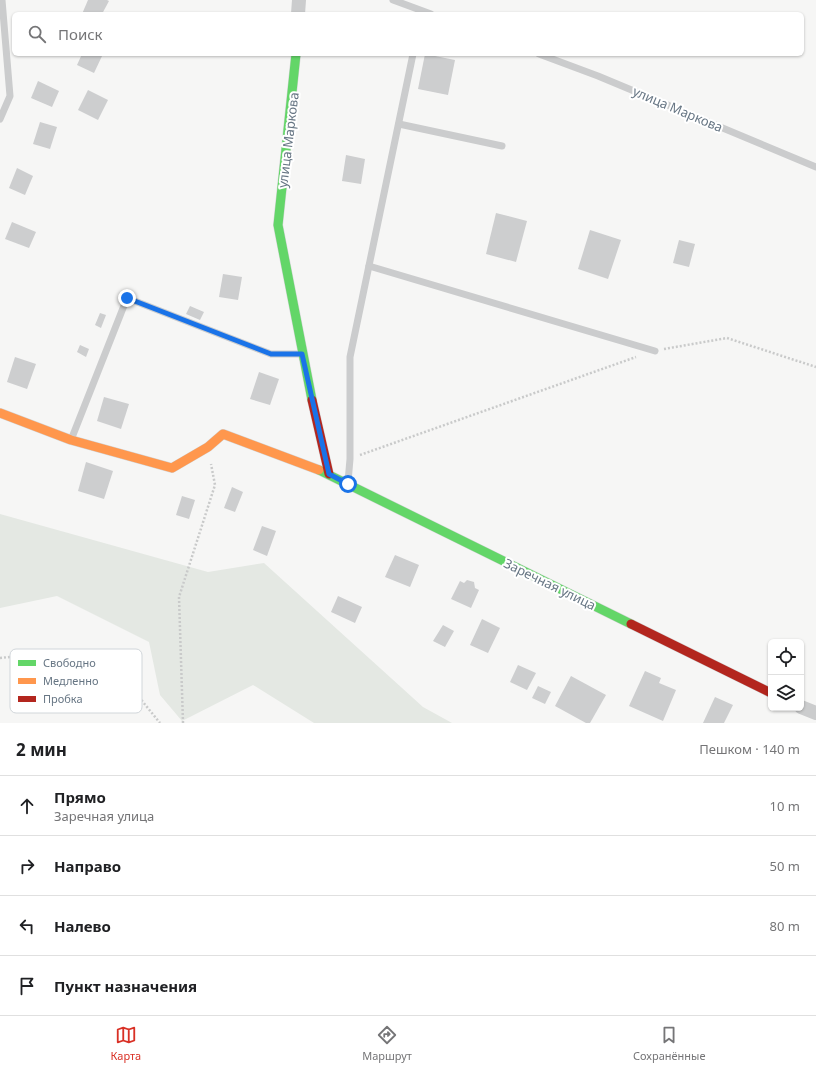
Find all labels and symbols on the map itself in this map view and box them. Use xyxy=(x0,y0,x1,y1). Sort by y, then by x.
street label: улица Маркова xyxy=(630,82,726,136)
street label: улица Маркова xyxy=(273,91,303,189)
route end xyxy=(118,289,136,307)
route start xyxy=(339,475,357,493)
street label: Заречная улица xyxy=(501,554,599,614)
legend xyxy=(10,649,142,713)
text: Свободно xyxy=(43,655,96,670)
text: Медленно xyxy=(43,673,98,688)
text: Пробка xyxy=(43,691,83,706)

